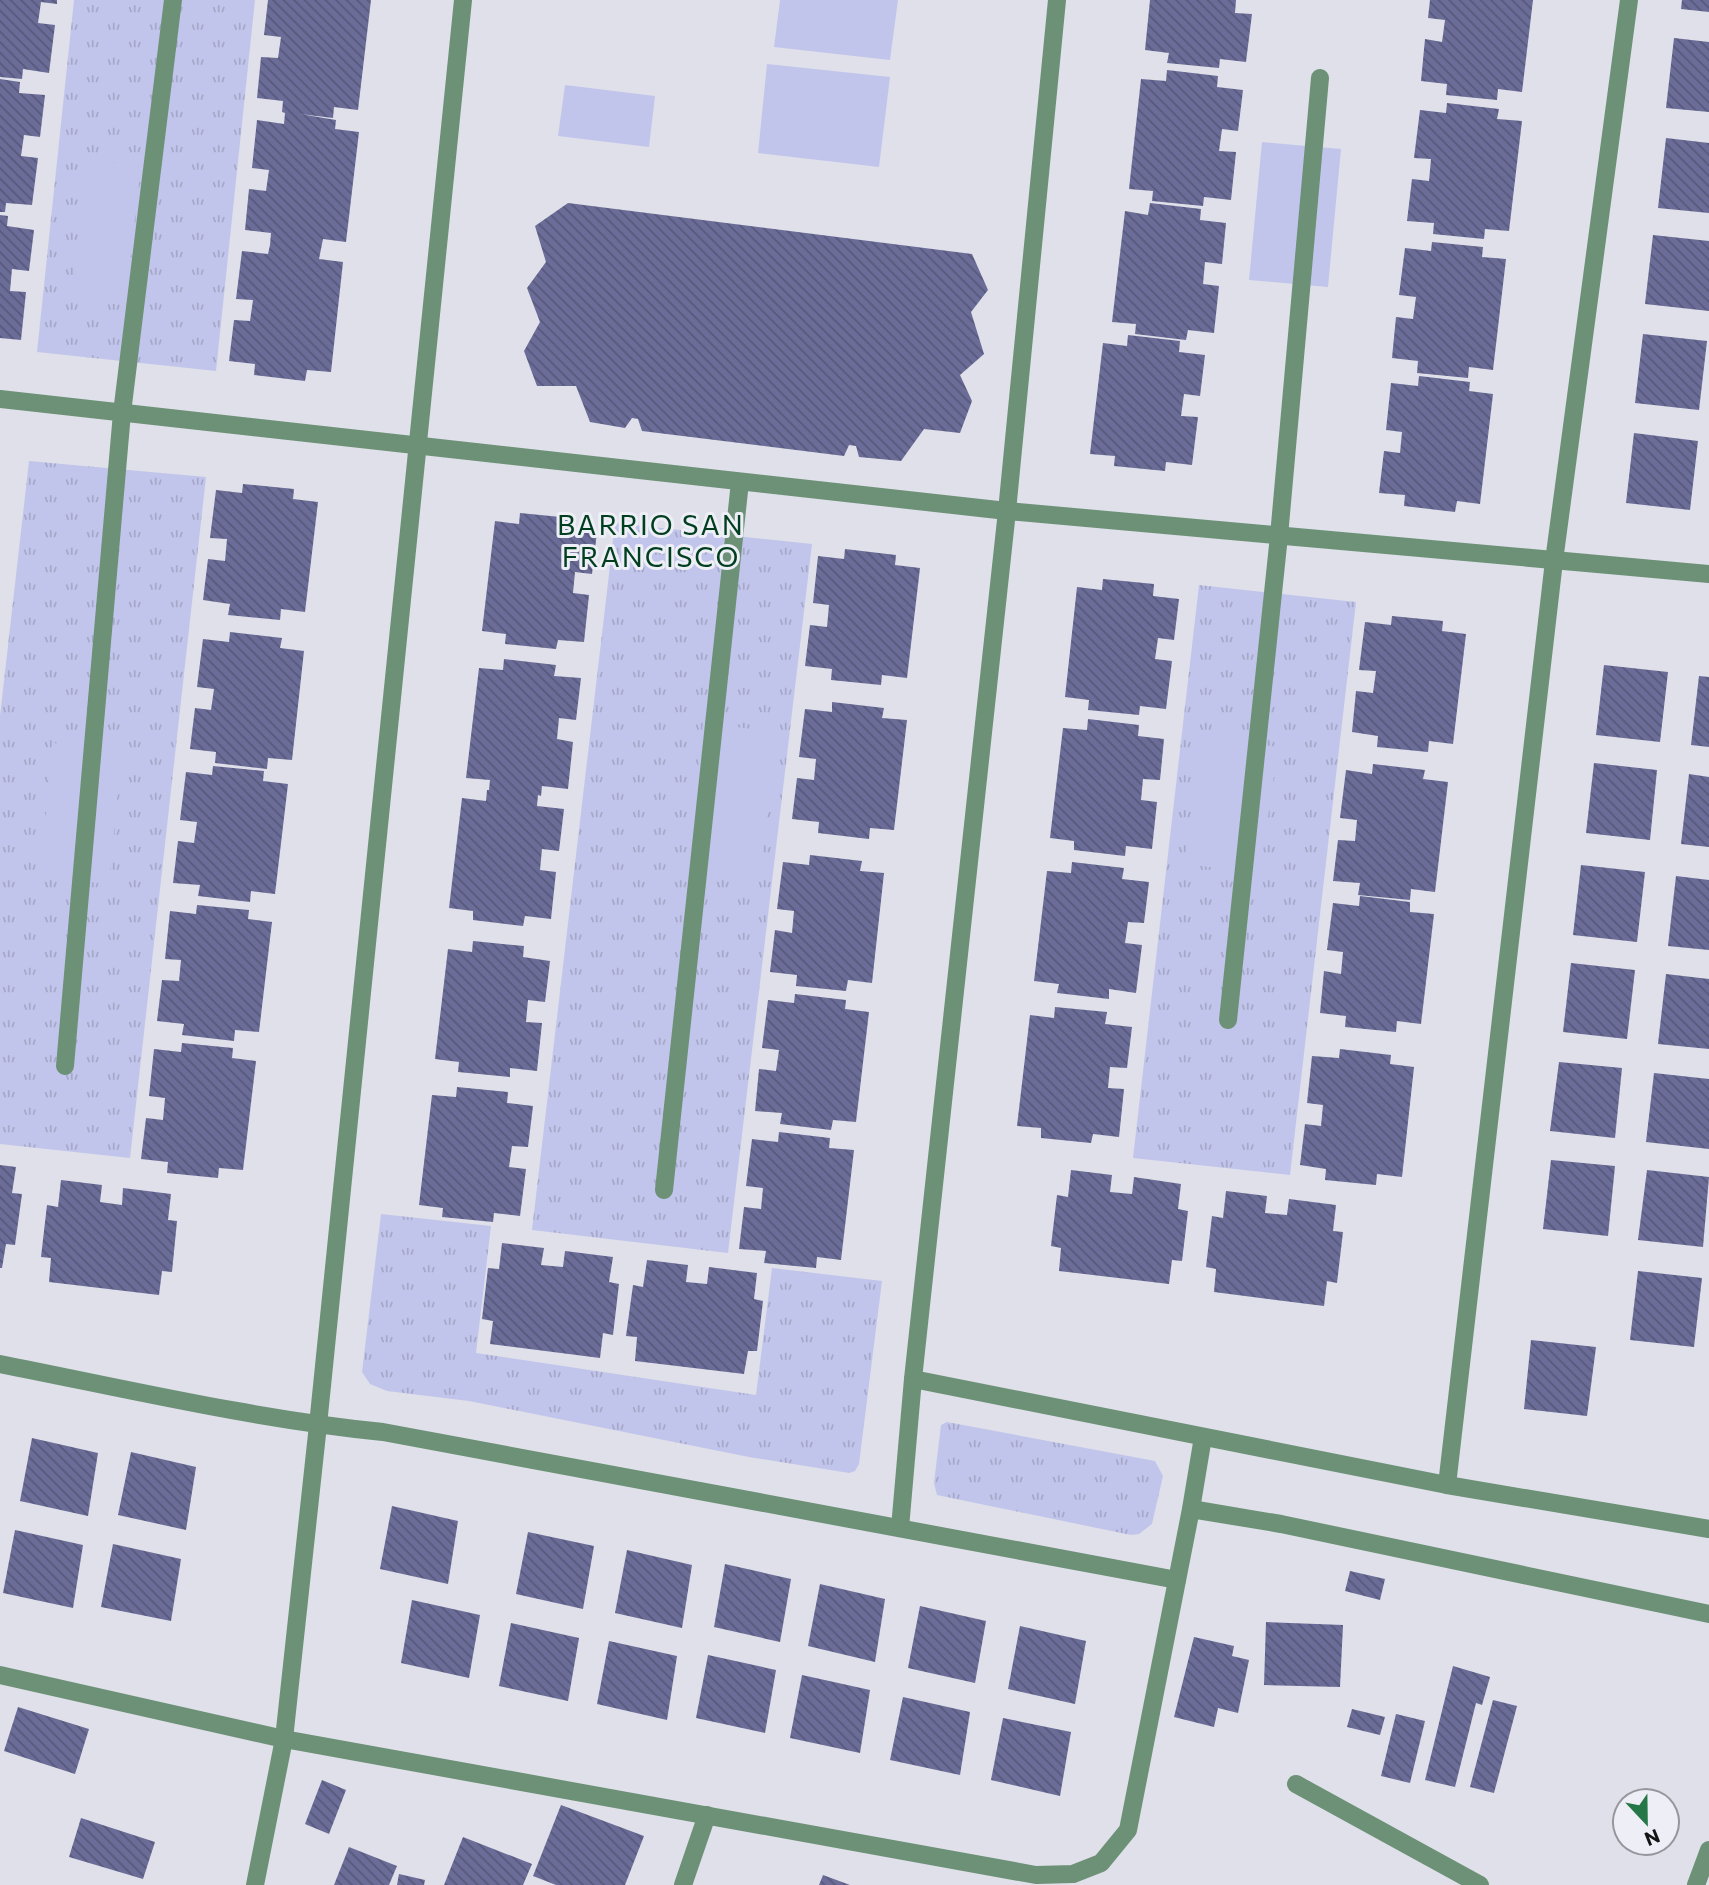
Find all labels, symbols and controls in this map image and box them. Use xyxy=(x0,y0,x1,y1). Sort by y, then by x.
district label: BARRIO SAN FRANCISCO xyxy=(557,507,745,573)
north arrow xyxy=(1611,1787,1681,1857)
text: N xyxy=(1642,1825,1663,1852)

